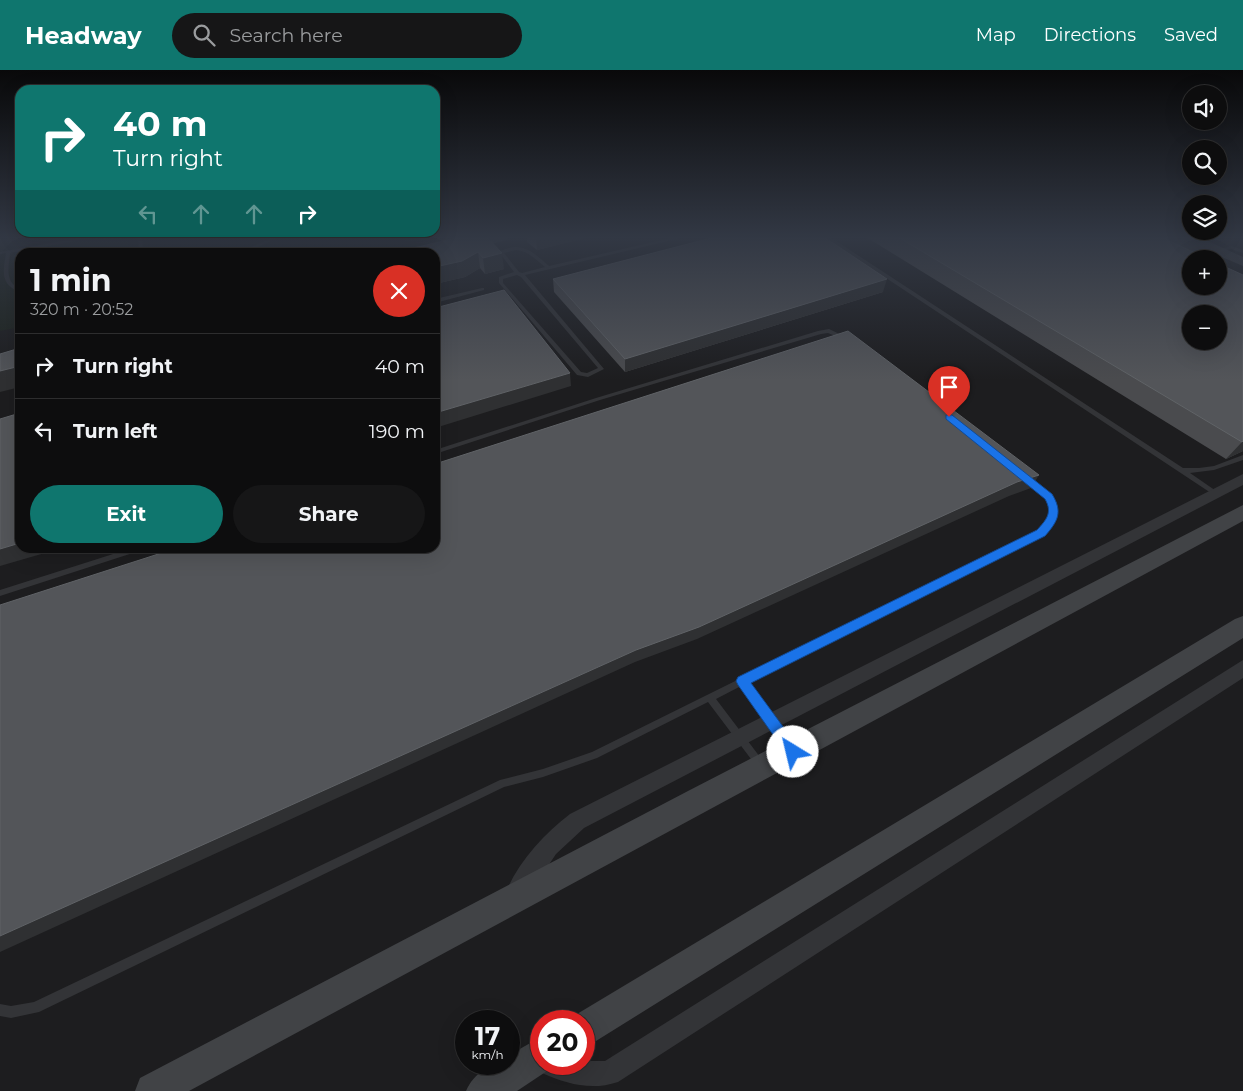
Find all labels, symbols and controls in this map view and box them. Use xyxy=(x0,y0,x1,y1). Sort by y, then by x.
search box xyxy=(172,13,522,58)
text: Headway xyxy=(25,21,142,50)
icon: search xyxy=(190,21,218,49)
text: Search here xyxy=(230,24,343,47)
text: Map xyxy=(976,24,1016,46)
text: Directions xyxy=(1044,24,1136,46)
text: Saved xyxy=(1164,24,1218,46)
map controls xyxy=(1182,85,1227,350)
button: sound xyxy=(1182,85,1227,130)
text: 40 m xyxy=(113,102,208,145)
icon: right xyxy=(30,105,95,170)
button: search xyxy=(1182,140,1227,185)
text: Turn right xyxy=(113,145,223,172)
button: layers xyxy=(1182,195,1227,240)
icon: left xyxy=(134,200,162,228)
icon: ahead xyxy=(187,200,215,228)
icon: ahead xyxy=(240,200,268,228)
icon: right xyxy=(293,200,321,228)
button: + xyxy=(1182,250,1227,295)
text: 1 min xyxy=(30,262,111,299)
button: close xyxy=(373,265,425,317)
text: 320 m · 20:52 xyxy=(30,300,133,319)
button: − xyxy=(1182,305,1227,350)
icon: right xyxy=(30,352,58,380)
text: Turn right xyxy=(73,355,173,378)
text: 40 m xyxy=(375,355,425,378)
pin xyxy=(928,366,970,417)
icon: arrive xyxy=(935,373,963,401)
icon: left xyxy=(30,417,58,445)
text: Turn left xyxy=(73,420,158,443)
text: 190 m xyxy=(369,420,425,443)
button: Exit xyxy=(30,485,223,543)
button: Share xyxy=(233,485,425,543)
position arrow xyxy=(766,725,818,777)
speed limit sign: 20 xyxy=(530,1010,595,1075)
text: 17 xyxy=(475,1021,500,1051)
text: km/h xyxy=(471,1047,504,1062)

